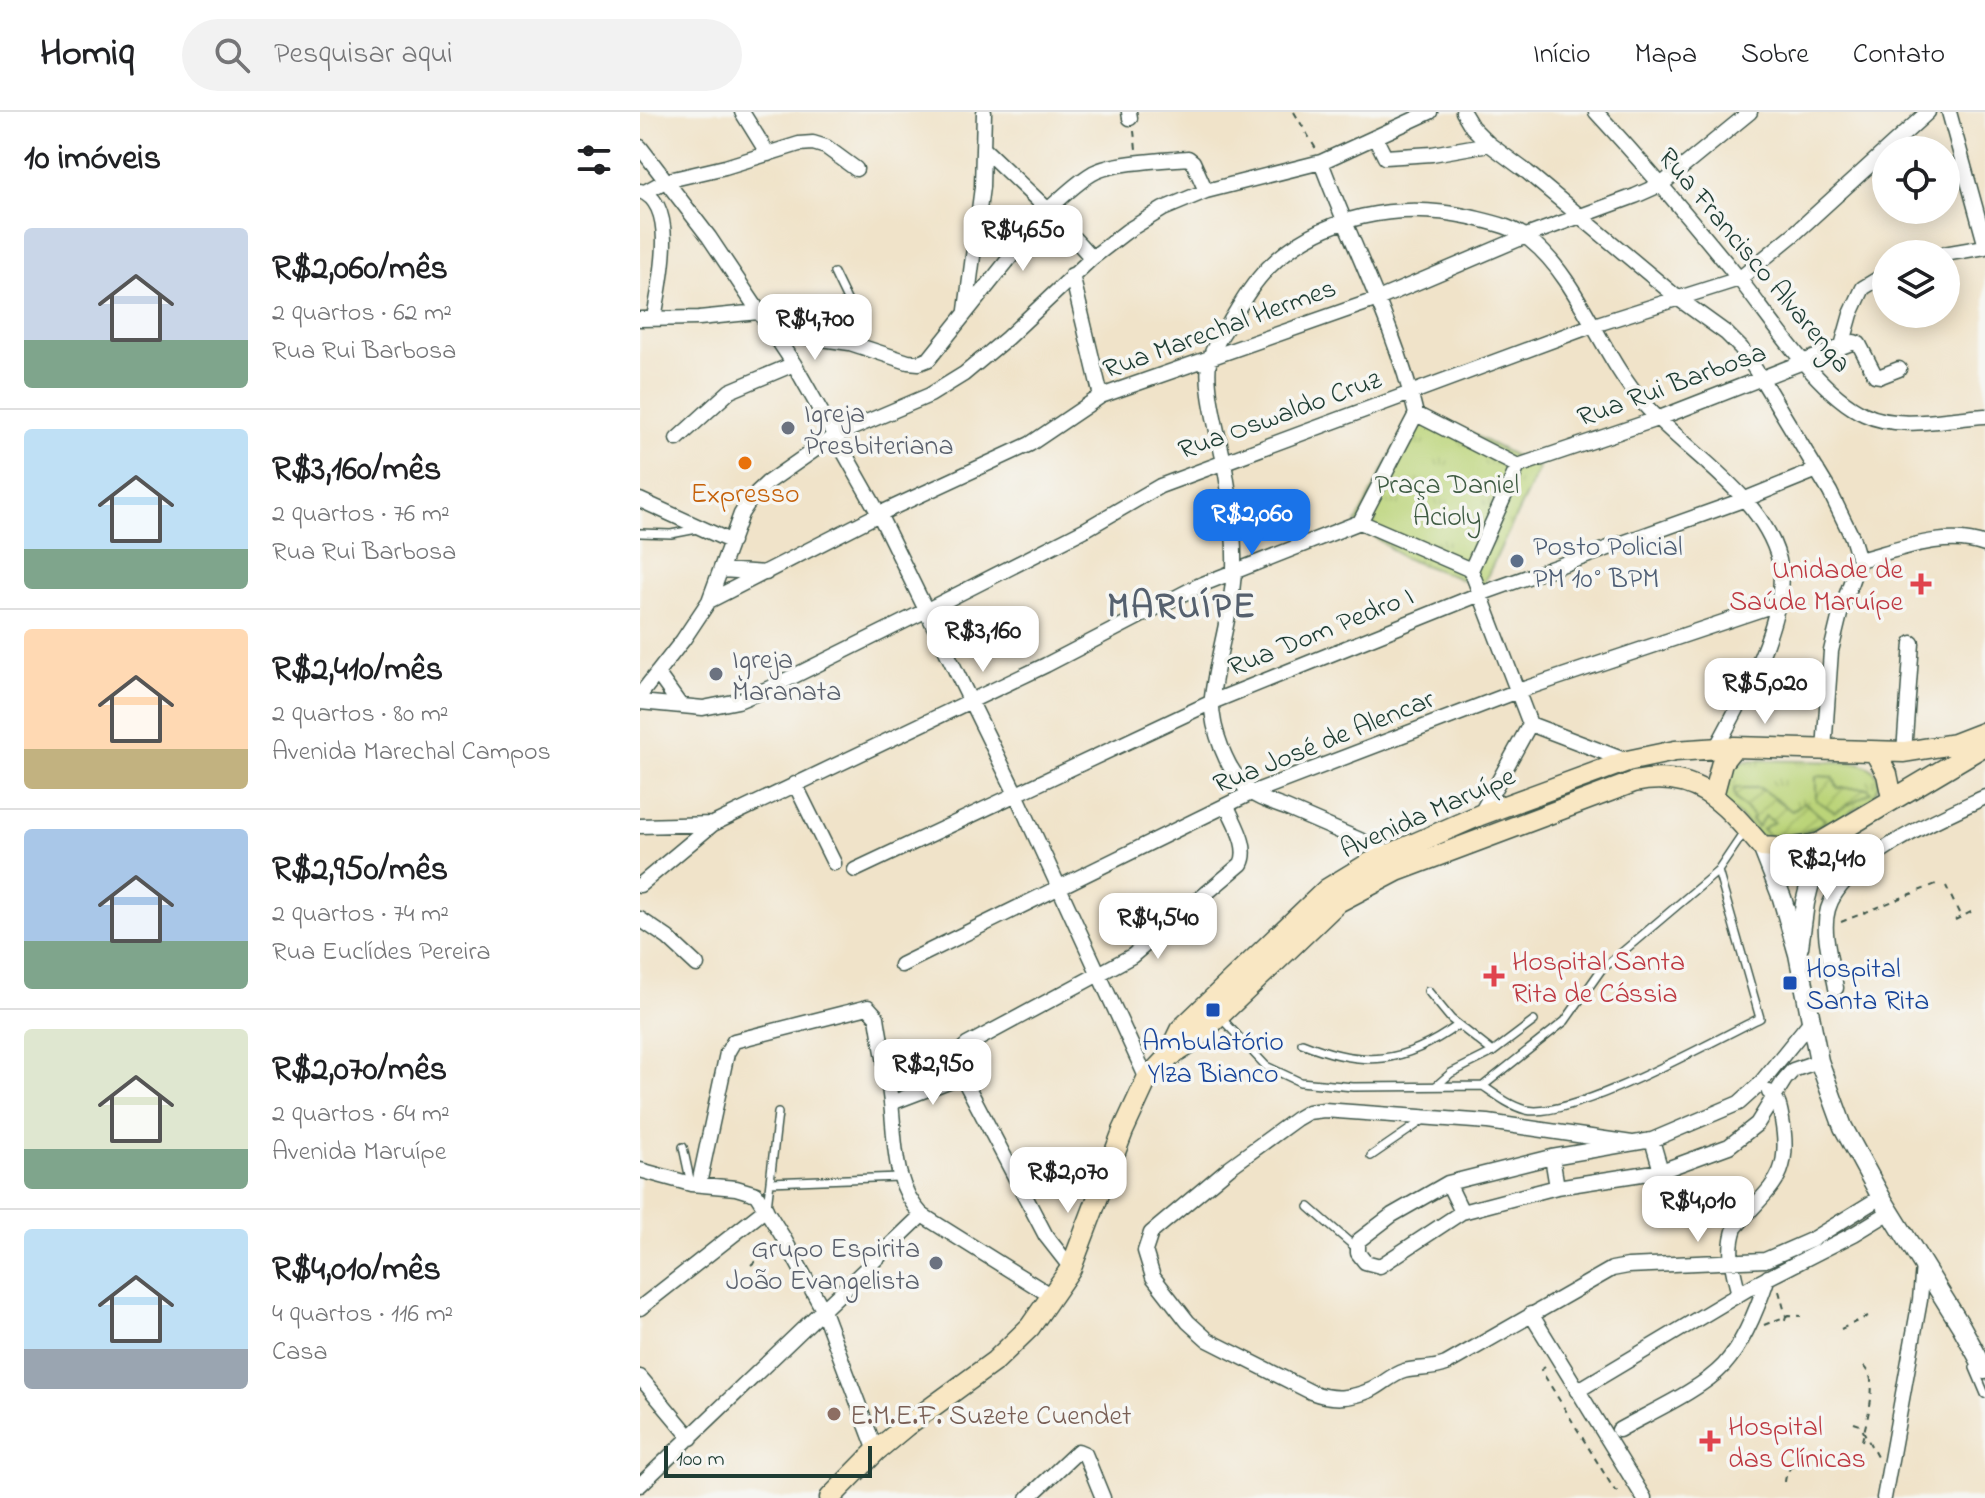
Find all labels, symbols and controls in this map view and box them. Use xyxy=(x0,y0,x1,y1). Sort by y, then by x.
search box xyxy=(182,19,742,91)
text: Homiq xyxy=(40,27,134,83)
icon: search xyxy=(210,33,254,77)
text: Pesquisar aqui xyxy=(274,33,453,77)
text: Início xyxy=(1533,35,1591,76)
text: Mapa xyxy=(1635,35,1697,76)
text: Sobre xyxy=(1741,35,1809,76)
text: Contato xyxy=(1853,35,1945,76)
text: 10 imóveis xyxy=(24,135,161,185)
map controls xyxy=(1872,136,1960,328)
button: locate xyxy=(1872,136,1960,224)
icon: filters xyxy=(572,138,616,182)
street label: Rua Francisco Alvarenga xyxy=(1647,140,1860,383)
pin: R$4,650 xyxy=(949,205,1097,273)
text: R$4,650 xyxy=(982,212,1064,250)
button: layers xyxy=(1872,240,1960,328)
text: R$2,060/mês xyxy=(272,245,448,295)
icon: home xyxy=(88,260,184,356)
street label: Rua Marechal Hermes xyxy=(1098,269,1343,392)
pin: R$4,700 xyxy=(741,294,889,362)
text: 2 quartos · 62 m² xyxy=(272,295,452,333)
text: R$4,700 xyxy=(776,301,854,339)
text: Rua Rui Barbosa xyxy=(272,333,456,371)
street label: Rua Rui Barbosa xyxy=(1572,333,1772,439)
street label: Rua Oswaldo Cruz xyxy=(1173,360,1388,472)
place label: Igreja Presbiteriana xyxy=(804,395,954,468)
marker: Igreja Presbiteriana xyxy=(779,419,797,437)
text: R$3,160/mês xyxy=(272,446,441,496)
marker: Expresso xyxy=(736,454,754,472)
icon: home xyxy=(88,461,184,557)
park label: Praça Daniel Acioly xyxy=(1375,466,1519,539)
place label: Expresso xyxy=(690,475,800,516)
pin: R$2,060 xyxy=(1178,489,1326,557)
text: 2 quartos · 76 m² xyxy=(272,496,450,534)
text: R$2,060 xyxy=(1211,496,1293,534)
place label: Posto Policial PM 10˚ BPM xyxy=(1533,528,1683,601)
text: Rua Rui Barbosa xyxy=(272,534,456,572)
place label: Unidade de Saúde Maruípe xyxy=(1729,551,1903,624)
marker: Posto Policial PM 10˚ BPM xyxy=(1508,552,1526,570)
marker: Unidade de Saúde Maruípe xyxy=(1910,573,1932,595)
street label: Rua Dom Pedro I xyxy=(1222,577,1420,689)
district label: MARUÍPE xyxy=(1107,582,1257,635)
pin: R$3,160 xyxy=(909,606,1057,674)
text: R$3,160 xyxy=(945,613,1021,651)
place label: Igreja Maranata xyxy=(732,641,841,714)
text: R$2,410/mês xyxy=(272,646,443,696)
pin: R$5,020 xyxy=(1691,658,1839,726)
icon: home xyxy=(88,661,184,757)
marker: Igreja Maranata xyxy=(707,665,725,683)
text: R$5,020 xyxy=(1723,665,1807,703)
street label: Rua José de Alencar xyxy=(1208,680,1441,806)
text: 2 quartos · 80 m² xyxy=(272,696,449,734)
text: Avenida Marechal Campos xyxy=(272,734,551,772)
street label: Avenida Maruípe xyxy=(1334,757,1523,871)
pin: R$2,410 xyxy=(1753,834,1901,902)
text: R$2,410 xyxy=(1788,841,1866,879)
text: R$2,950/mês xyxy=(272,846,448,896)
icon: home xyxy=(88,861,184,957)
pin: R$4,540 xyxy=(1084,893,1232,961)
text: 2 quartos · 74 m² xyxy=(272,896,449,934)
text: R$4,540 xyxy=(1117,900,1199,938)
text: Rua Euclídes Pereira xyxy=(272,934,490,972)
place label: Hospital Santa Rita de Cássia xyxy=(1512,943,1685,1016)
place label: Hospital Santa Rita xyxy=(1806,950,1929,1023)
marker: Hospital Santa Rita de Cássia xyxy=(1483,965,1505,987)
marker: Hospital Santa Rita xyxy=(1781,974,1799,992)
marker: Ambulatório Ylza Bianco xyxy=(1204,1001,1222,1019)
place label: Ambulatório Ylza Bianco xyxy=(1142,1023,1284,1096)
pin: R$2,950 xyxy=(859,1039,1007,1107)
text: R$2,070/mês xyxy=(272,1046,447,1096)
text: R$2,950 xyxy=(892,1046,974,1084)
icon: home xyxy=(88,1061,184,1157)
text: 2 quartos · 64 m² xyxy=(272,1096,450,1134)
text: Avenida Maruípe xyxy=(272,1134,446,1172)
pin: R$2,070 xyxy=(994,1147,1142,1215)
text: R$2,070 xyxy=(1028,1154,1108,1192)
pin: R$4,010 xyxy=(1624,1176,1772,1244)
text: R$4,010 xyxy=(1660,1183,1736,1221)
place label: Grupo Espirita João Evangelista xyxy=(726,1230,920,1303)
text: R$4,010/mês xyxy=(272,1246,441,1296)
marker: Grupo Espirita João Evangelista xyxy=(927,1254,945,1272)
icon: home xyxy=(88,1261,184,1357)
text: 4 quartos · 116 m² xyxy=(272,1296,453,1334)
text: Casa xyxy=(272,1334,328,1372)
place label: E.M.E.F. Suzete Cuendet xyxy=(850,1397,1131,1438)
marker: E.M.E.F. Suzete Cuendet xyxy=(825,1405,843,1423)
place label: Hospital das Clínicas xyxy=(1728,1408,1866,1481)
marker: Hospital das Clínicas xyxy=(1699,1430,1721,1452)
scale bar xyxy=(664,1442,872,1478)
text: 100 m xyxy=(676,1444,725,1476)

